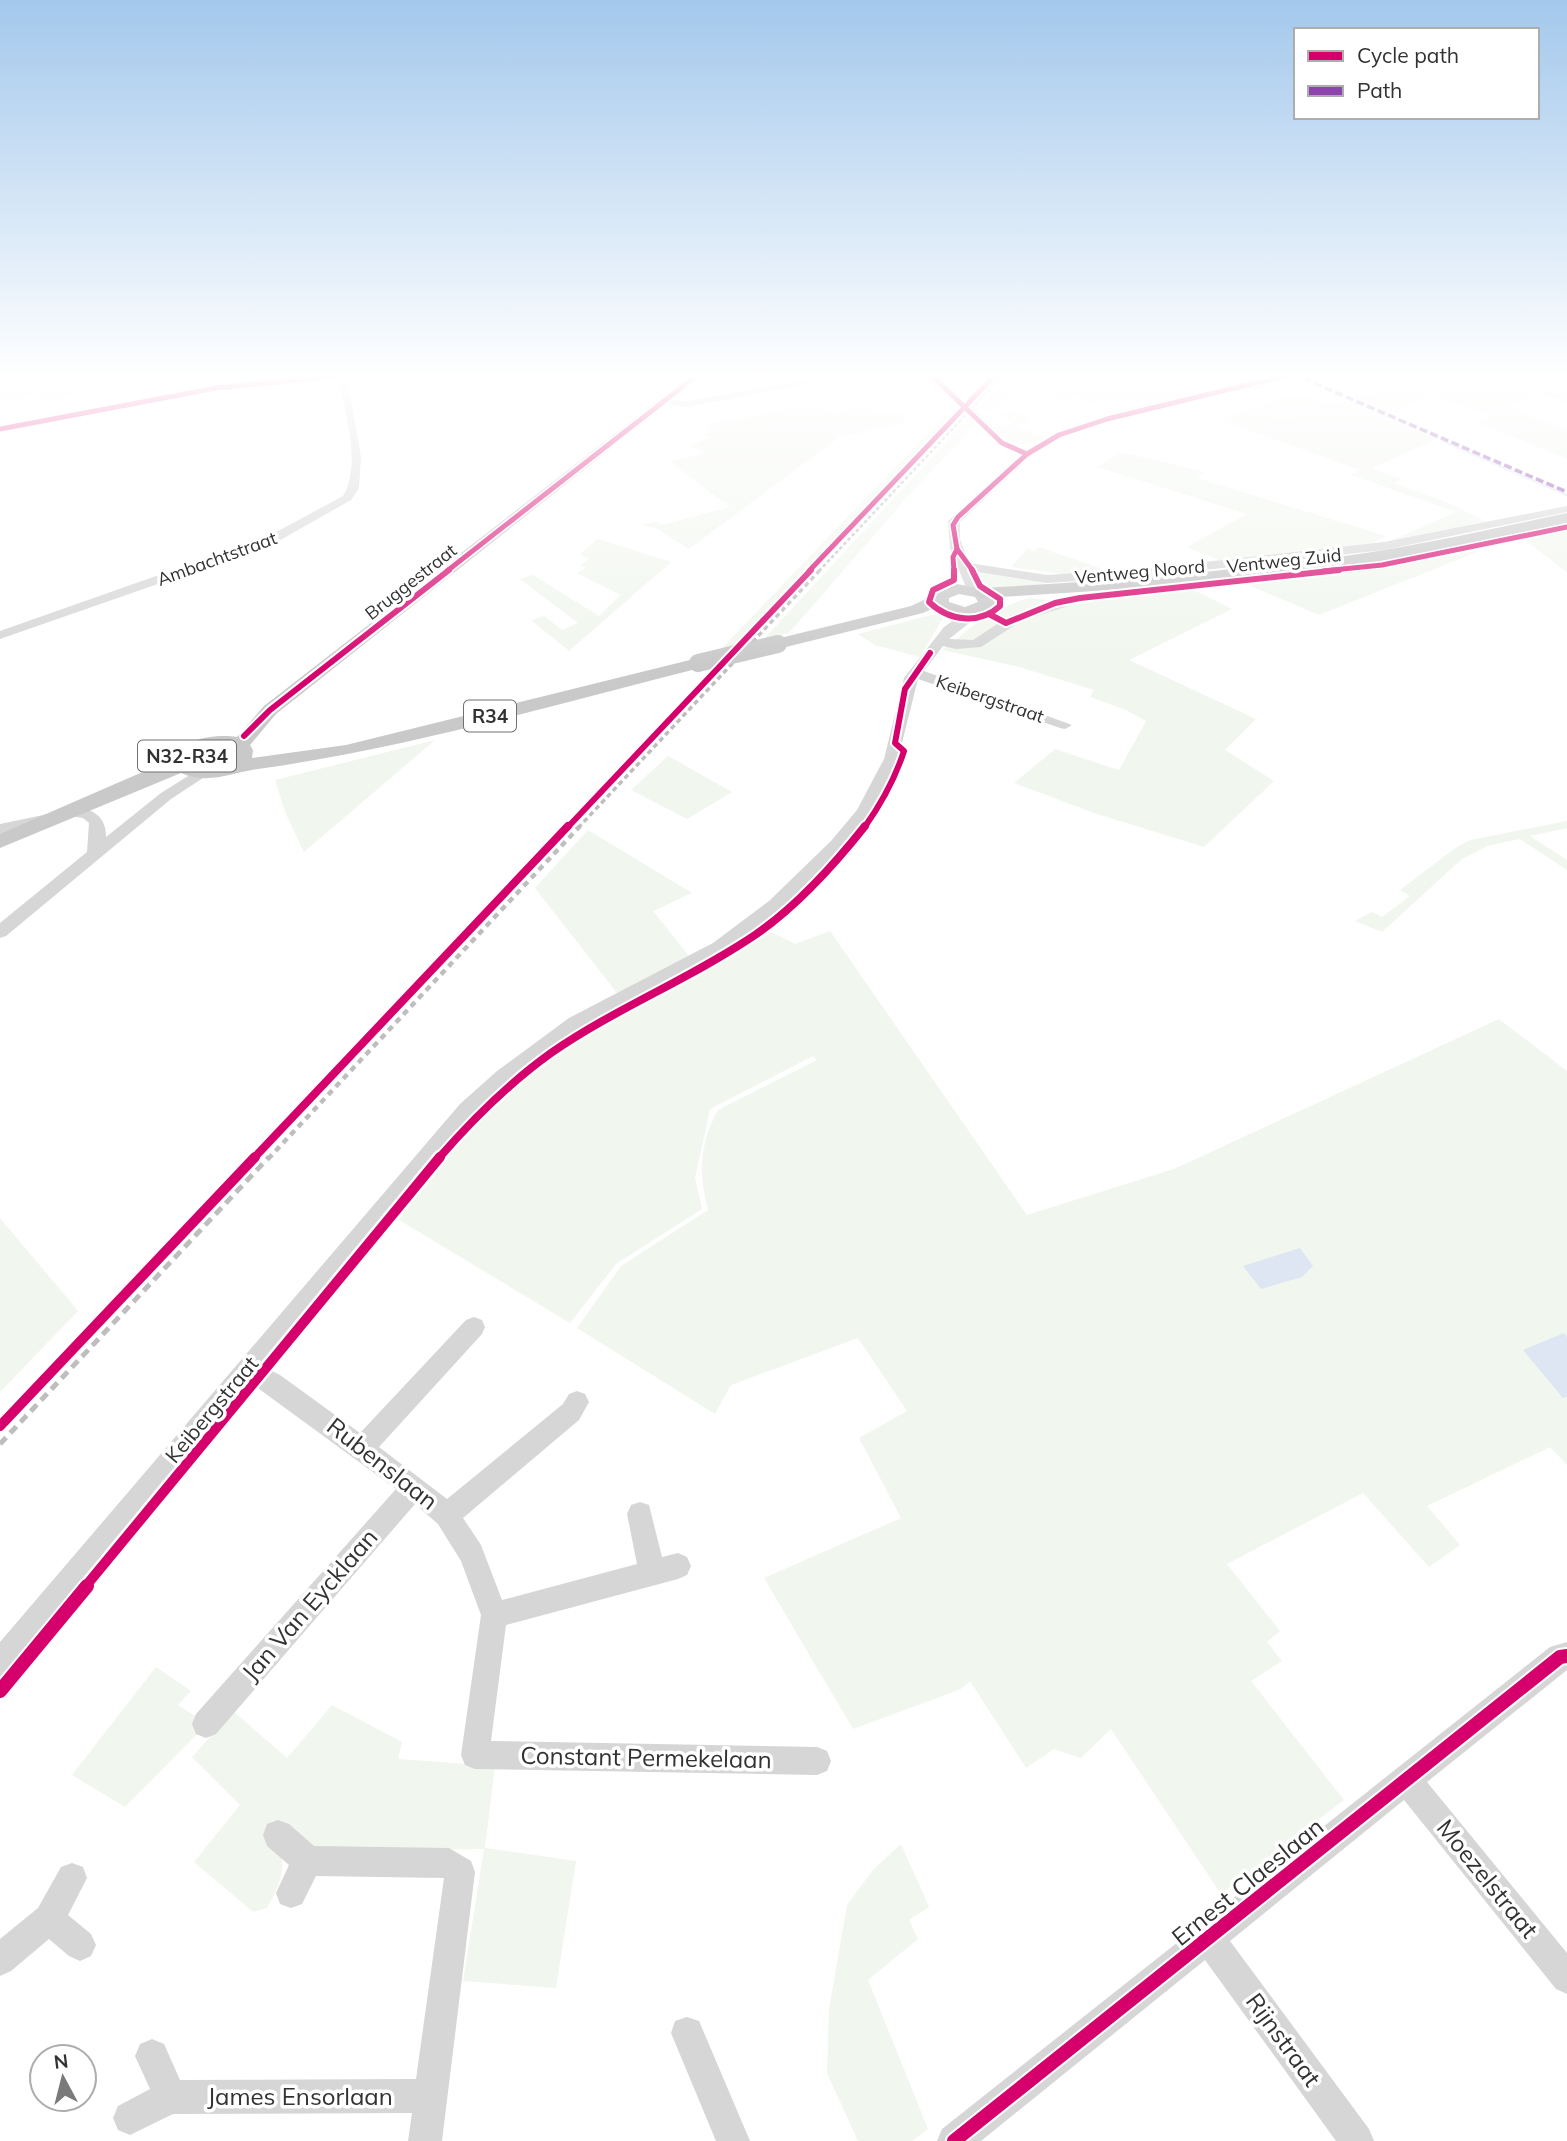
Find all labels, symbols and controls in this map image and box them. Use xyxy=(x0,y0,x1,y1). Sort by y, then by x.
legend xyxy=(1294,28,1539,119)
text: Cycle path xyxy=(1357,42,1459,68)
text: Path xyxy=(1357,77,1402,103)
street label: Ambachtstraat xyxy=(154,526,280,591)
street label: Bruggestraat xyxy=(360,539,461,625)
street label: Ventweg Zuid xyxy=(1225,543,1342,578)
street label: Ventweg Noord xyxy=(1074,554,1206,589)
street label: Keibergstraat xyxy=(933,669,1047,728)
road number: R34 xyxy=(464,701,516,732)
road number: N32-R34 xyxy=(138,740,236,772)
street label: Keibergstraat xyxy=(159,1351,263,1468)
street label: Rubenslaan xyxy=(321,1411,444,1516)
street label: Jan Van Eycklaan xyxy=(235,1522,384,1687)
street label: Constant Permekelaan xyxy=(520,1740,772,1774)
street label: Ernest Claeslaan xyxy=(1165,1811,1329,1952)
street label: Moezelstraat xyxy=(1431,1813,1545,1944)
street label: Rijnstraat xyxy=(1240,1987,1328,2092)
north arrow xyxy=(28,2043,98,2113)
text: N xyxy=(52,2048,70,2074)
street label: James Ensorlaan xyxy=(207,2081,393,2111)

